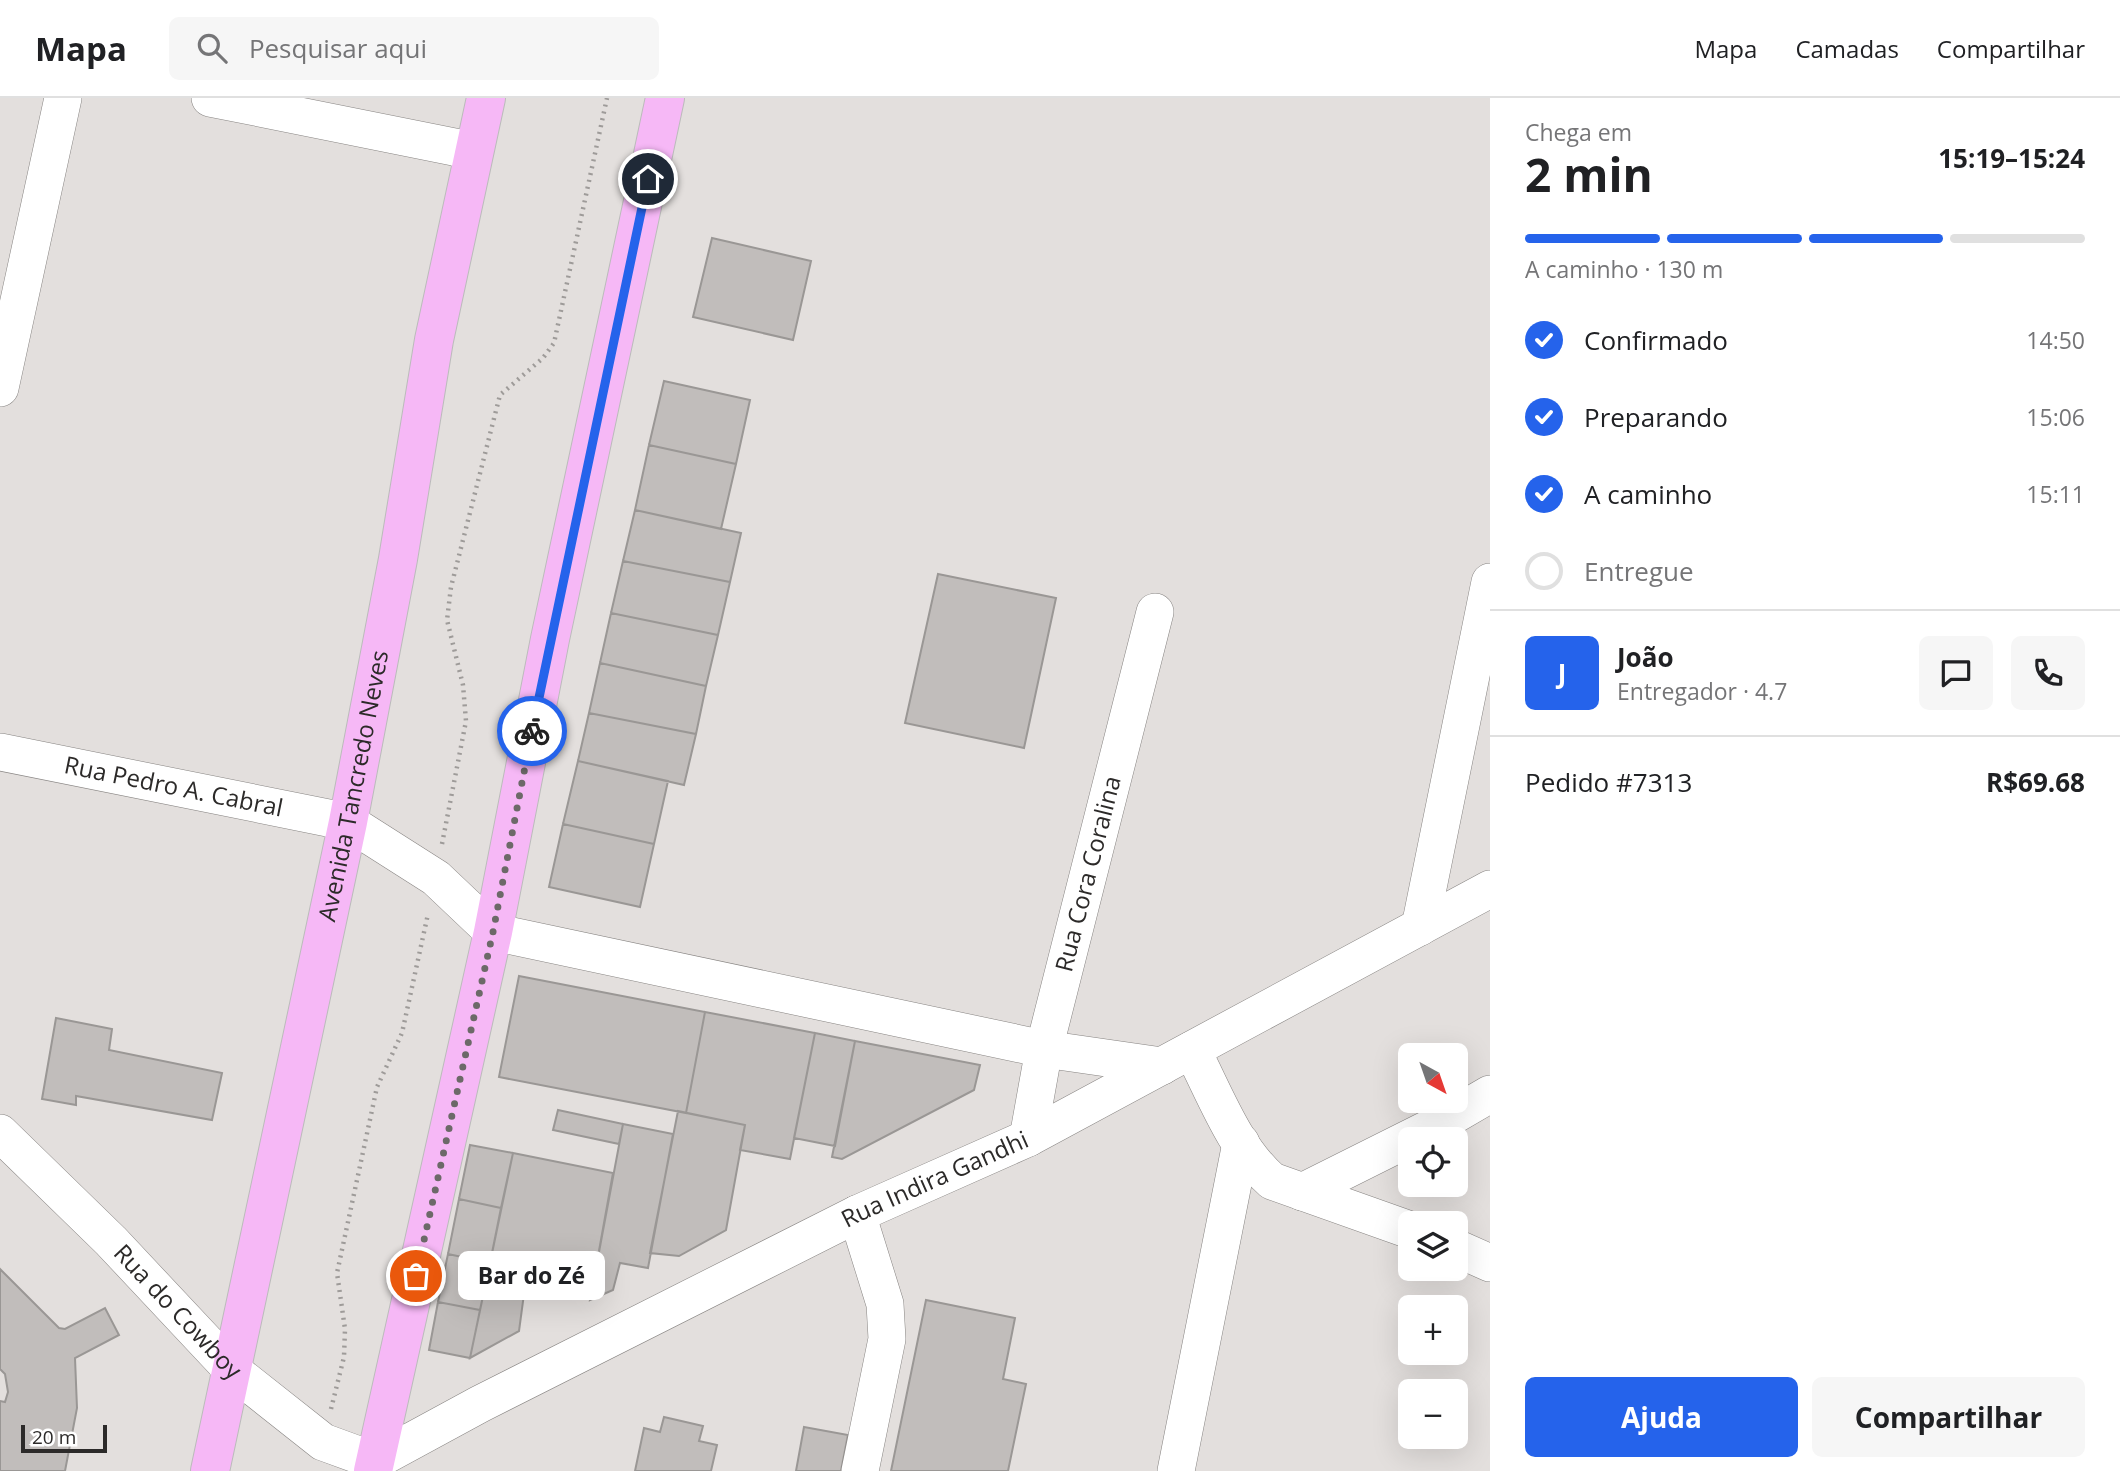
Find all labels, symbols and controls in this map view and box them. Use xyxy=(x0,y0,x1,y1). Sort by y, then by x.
search box xyxy=(169,17,659,80)
text: Mapa xyxy=(35,26,127,71)
icon: search xyxy=(193,29,231,67)
text: Pesquisar aqui xyxy=(249,30,427,66)
text: Mapa xyxy=(1694,32,1757,65)
text: Camadas xyxy=(1795,32,1899,65)
text: Compartilhar xyxy=(1937,32,2085,65)
text: Chega em xyxy=(1525,116,1632,148)
text: 15:19–15:24 xyxy=(1938,140,2085,176)
text: 2 min xyxy=(1525,143,1653,205)
pin xyxy=(618,149,678,209)
icon: home xyxy=(629,160,667,198)
text: A caminho · 130 m xyxy=(1525,253,1723,285)
icon: check xyxy=(1525,321,1563,359)
text: Confirmado xyxy=(1584,322,1728,358)
text: 14:50 xyxy=(2026,324,2085,356)
icon: check xyxy=(1525,398,1563,436)
text: Preparando xyxy=(1584,399,1728,435)
text: 15:06 xyxy=(2026,401,2085,433)
icon: check xyxy=(1525,475,1563,513)
text: A caminho xyxy=(1584,476,1712,512)
text: 15:11 xyxy=(2026,478,2085,510)
text: Entregue xyxy=(1584,553,1694,589)
button: chat xyxy=(1919,636,1993,710)
button: phone xyxy=(2011,636,2085,710)
text: João xyxy=(1617,639,1674,675)
street label: Avenida Tancredo Neves xyxy=(309,647,395,924)
text: J xyxy=(1558,655,1566,691)
text: Entregador · 4.7 xyxy=(1617,675,1787,707)
courier xyxy=(497,696,567,766)
icon: bike xyxy=(513,712,551,750)
street label: Rua Pedro A. Cabral xyxy=(62,747,286,824)
text: Pedido #7313 xyxy=(1525,764,1692,800)
text: R$69.68 xyxy=(1986,764,2085,800)
street label: Rua Cora Coralina xyxy=(1046,772,1128,975)
north arrow xyxy=(1398,1043,1468,1113)
map controls xyxy=(1398,1043,1468,1449)
street label: Rua Indira Gandhi xyxy=(835,1122,1033,1234)
button: locate xyxy=(1398,1127,1468,1197)
button: layers xyxy=(1398,1211,1468,1281)
street label: Rua do Cowboy xyxy=(107,1236,250,1387)
pin xyxy=(386,1246,446,1306)
callout: Bar do Zé xyxy=(458,1252,605,1300)
icon: bag xyxy=(397,1257,435,1295)
text: Bar do Zé xyxy=(478,1259,585,1291)
button: + xyxy=(1398,1295,1468,1365)
button: Ajuda xyxy=(1525,1377,1798,1457)
button: Compartilhar xyxy=(1812,1377,2085,1457)
button: − xyxy=(1398,1379,1468,1449)
scale bar xyxy=(21,1422,107,1454)
text: 20 m xyxy=(32,1424,76,1450)

